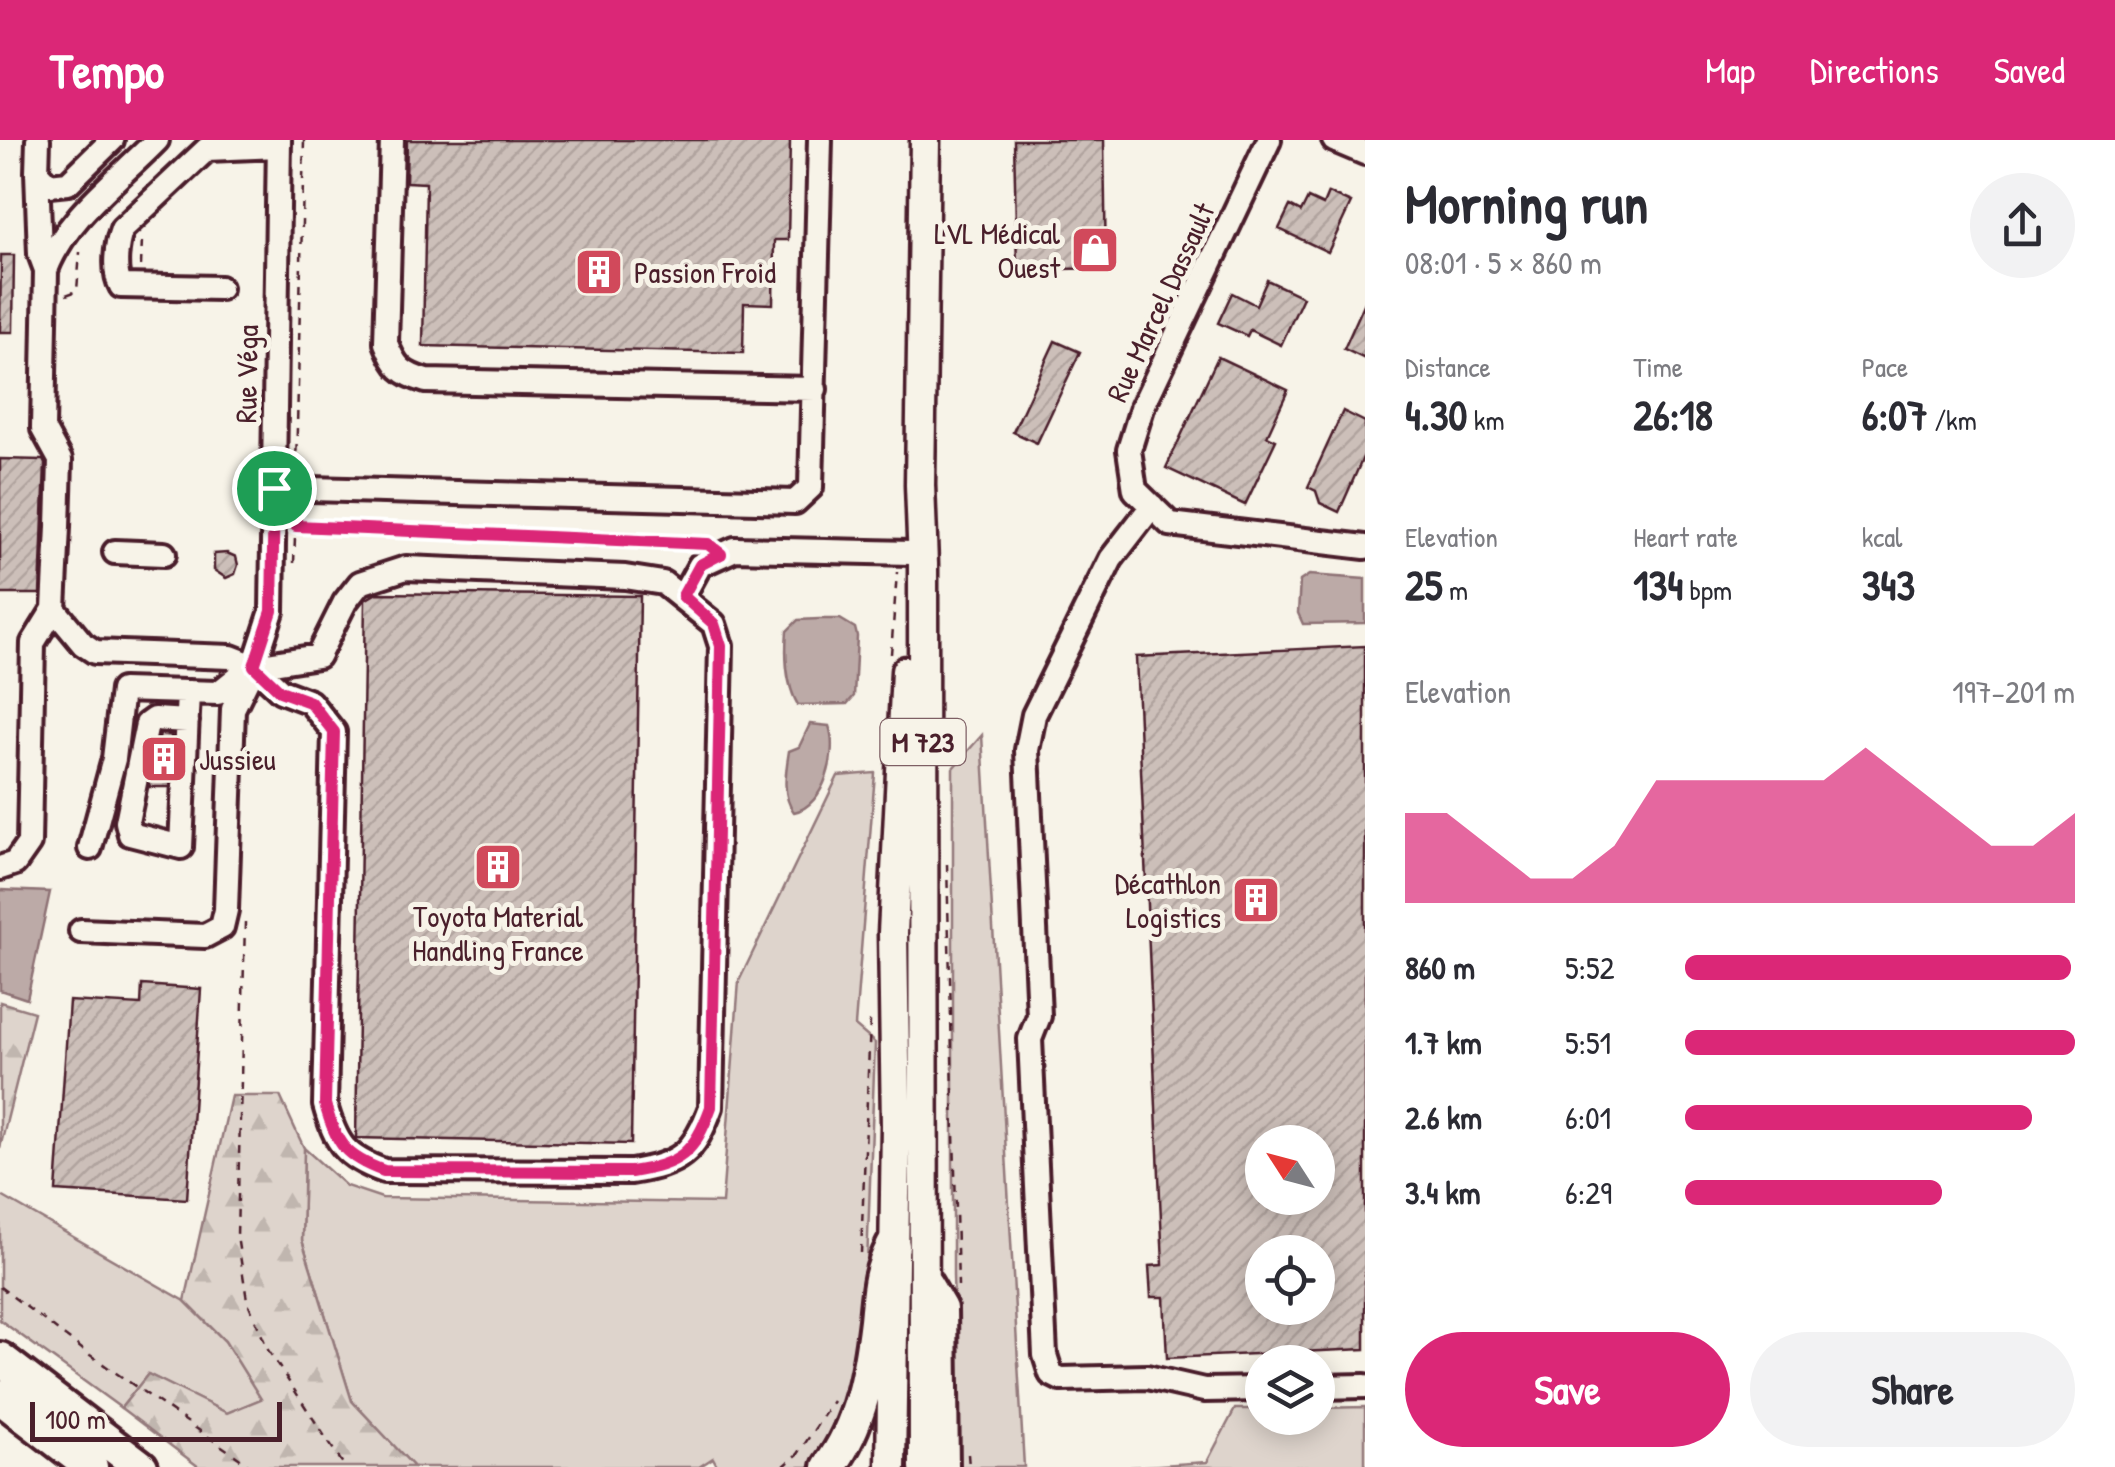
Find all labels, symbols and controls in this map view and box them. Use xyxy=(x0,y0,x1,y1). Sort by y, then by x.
text: Tempo xyxy=(50,38,164,103)
text: Map xyxy=(1705,47,1755,94)
text: Directions xyxy=(1810,47,1939,94)
text: Saved xyxy=(1994,47,2065,94)
text: Morning run xyxy=(1405,166,1648,240)
button: share xyxy=(1970,173,2075,278)
street label: Rue Marcel Dassault xyxy=(1096,195,1224,408)
place label: LVL Médical Ouest xyxy=(934,213,1061,287)
shop icon: LVL Médical Ouest xyxy=(1069,224,1121,276)
text: 08:01 · 5 × 860 m xyxy=(1405,241,1602,284)
building icon: Passion Froid xyxy=(573,246,625,298)
place label: Passion Froid xyxy=(634,252,776,292)
street label: Rue Véga xyxy=(225,324,267,424)
text: Distance xyxy=(1405,348,1491,386)
text: Time xyxy=(1633,348,1683,386)
text: Pace xyxy=(1862,348,1908,386)
text: 4.30 xyxy=(1405,386,1467,443)
text: 26:18 xyxy=(1633,386,1713,443)
text: 6:07 xyxy=(1862,386,1928,443)
text: km xyxy=(1467,401,1504,439)
text: /km xyxy=(1928,401,1977,439)
pin xyxy=(232,446,317,531)
icon: arrive xyxy=(247,461,302,516)
text: Elevation xyxy=(1405,518,1498,556)
text: Heart rate xyxy=(1633,518,1738,556)
text: kcal xyxy=(1862,518,1903,556)
text: 25 xyxy=(1405,556,1442,613)
text: 134 xyxy=(1633,556,1683,613)
text: 343 xyxy=(1862,556,1915,613)
text: m xyxy=(1442,571,1468,609)
text: bpm xyxy=(1683,571,1732,609)
text: Elevation xyxy=(1405,670,1511,713)
text: 197–201 m xyxy=(1952,670,2075,713)
road number: M 723 xyxy=(880,719,966,765)
building icon: Jussieu xyxy=(138,733,190,785)
place label: Jussieu xyxy=(199,739,276,779)
building icon: Toyota Material Handling France xyxy=(472,841,524,893)
place label: Décathlon Logistics xyxy=(1115,863,1221,937)
building icon: Décathlon Logistics xyxy=(1230,874,1282,926)
place label: Toyota Material Handling France xyxy=(412,896,584,970)
text: 860 m xyxy=(1405,946,1475,989)
text: 5:52 xyxy=(1565,946,1614,989)
text: 1.7 km xyxy=(1405,1021,1482,1064)
text: 5:51 xyxy=(1565,1021,1611,1064)
text: 2.6 km xyxy=(1405,1096,1482,1139)
text: 6:01 xyxy=(1565,1096,1611,1139)
north arrow xyxy=(1245,1125,1335,1215)
map controls xyxy=(1245,1125,1335,1435)
text: 3.4 km xyxy=(1405,1171,1481,1214)
text: 6:29 xyxy=(1565,1171,1612,1214)
button: locate xyxy=(1245,1235,1335,1325)
button: Save xyxy=(1405,1332,1730,1447)
button: Share xyxy=(1750,1332,2075,1447)
button: layers xyxy=(1245,1345,1335,1435)
scale bar xyxy=(30,1397,282,1442)
text: 100 m xyxy=(45,1400,106,1438)

